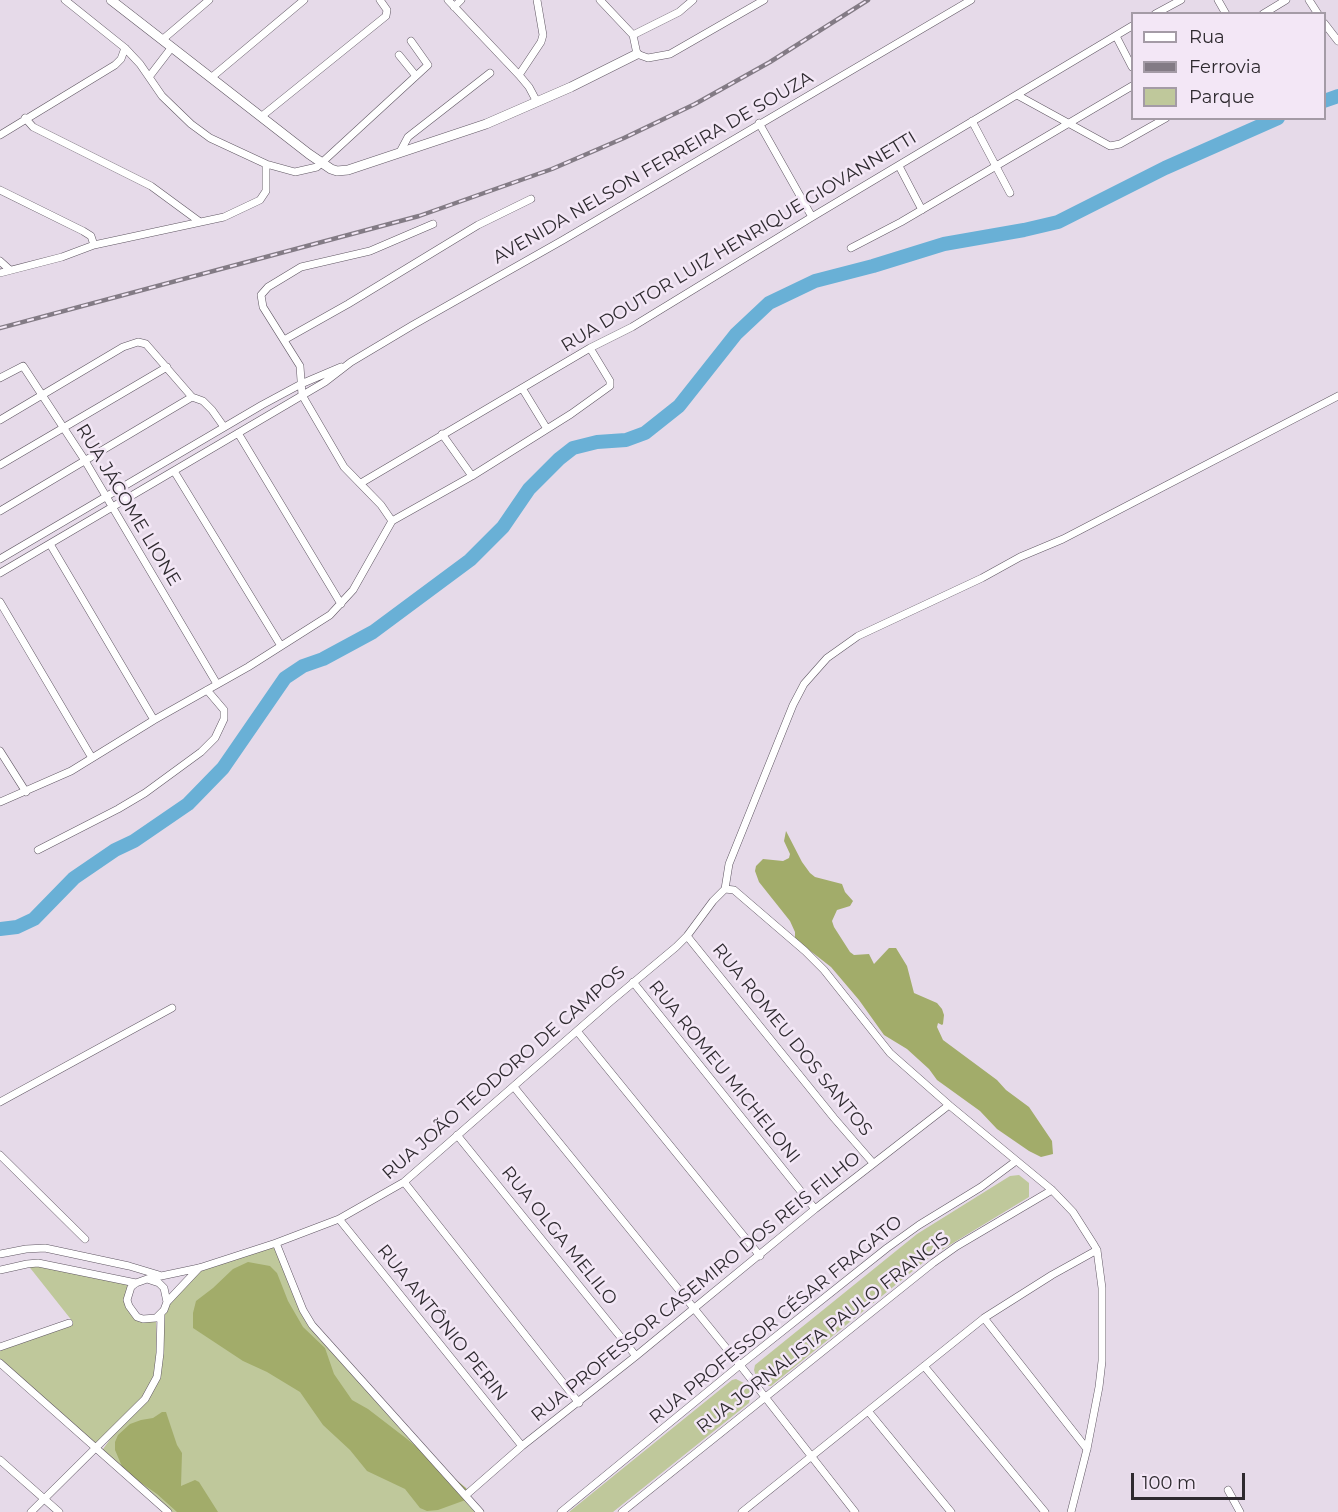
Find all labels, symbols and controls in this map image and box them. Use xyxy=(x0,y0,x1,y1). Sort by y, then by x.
legend xyxy=(1131,12,1326,120)
text: Rua xyxy=(1189,26,1225,48)
text: Ferrovia xyxy=(1189,56,1261,78)
street label: AVENIDA NELSON FERREIRA DE SOUZA xyxy=(489,67,817,269)
text: Parque xyxy=(1189,86,1254,108)
street label: RUA DOUTOR LUIZ HENRIQUE GIOVANNETTI xyxy=(558,127,920,357)
street label: RUA JÁCOME LIONE xyxy=(71,420,185,590)
street label: RUA ROMEU DOS SANTOS xyxy=(708,939,876,1141)
street label: RUA JOÃO TEODORO DE CAMPOS xyxy=(378,962,630,1184)
street label: RUA ROMEU MICHELONI xyxy=(644,976,804,1168)
street label: RUA PROFESSOR CASEMIRO DOS REIS FILHO xyxy=(527,1147,865,1427)
street label: RUA OLGA MELILO xyxy=(496,1162,622,1310)
street label: RUA PROFESSOR CÉSAR FRAGATO xyxy=(645,1211,907,1429)
street label: RUA JORNALISTA PAULO FRANCIS xyxy=(693,1228,953,1438)
street label: RUA ANTÔNIO PERIN xyxy=(372,1240,512,1406)
scale bar xyxy=(1134,1461,1248,1499)
text: 100 m xyxy=(1142,1472,1196,1494)

